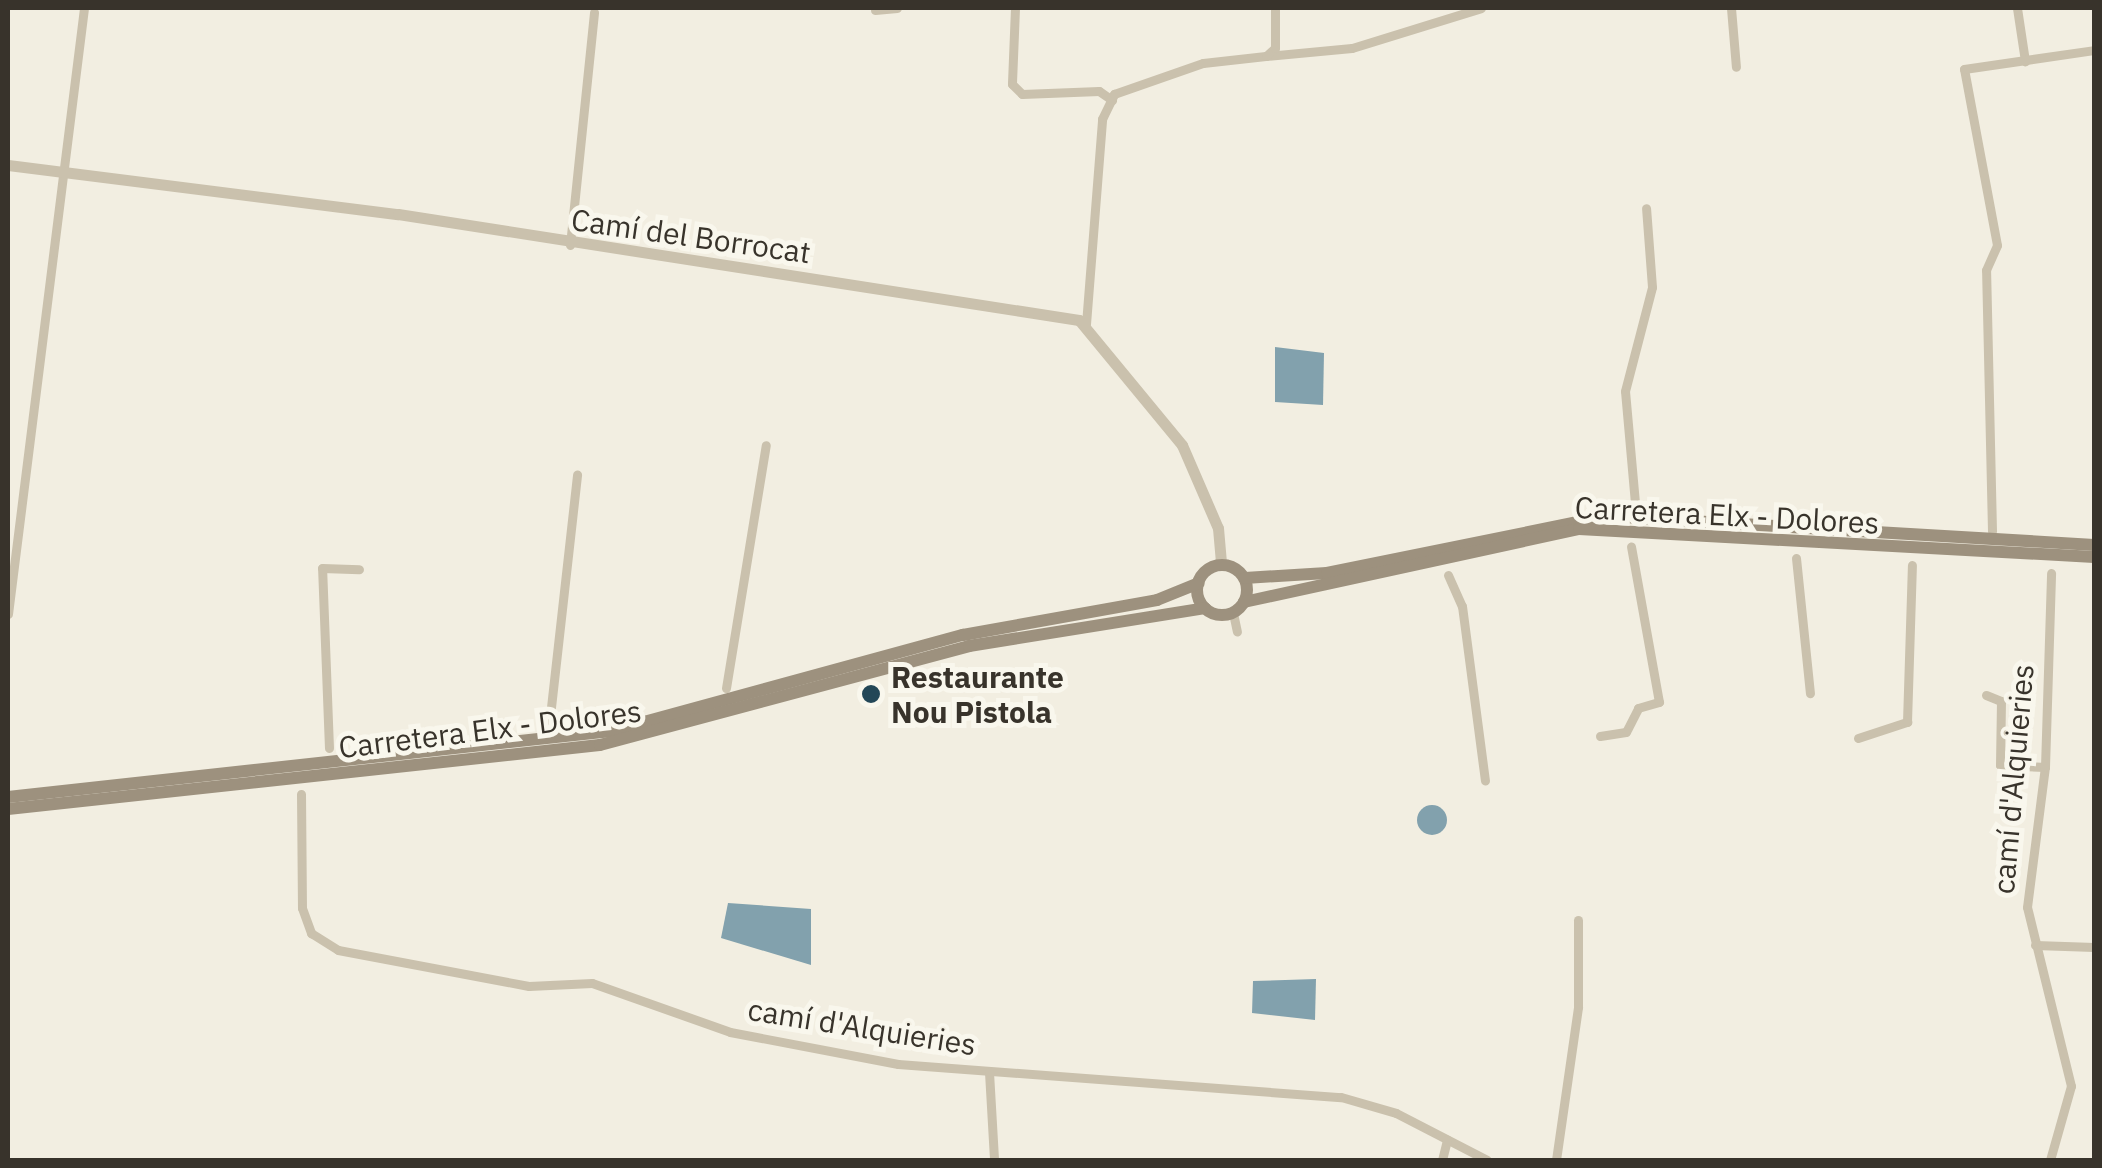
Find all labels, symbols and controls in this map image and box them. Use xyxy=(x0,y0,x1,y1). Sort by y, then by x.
street label: Camí del Borrocat xyxy=(569,201,813,271)
street label: Carretera Elx - Dolores xyxy=(1574,489,1880,541)
place label: Restaurante Nou Pistola xyxy=(891,659,1064,730)
street label: camí d'Alquieries xyxy=(1985,663,2041,895)
marker: Restaurante Nou Pistola xyxy=(860,683,882,705)
street label: Carretera Elx - Dolores xyxy=(337,693,643,765)
street label: camí d'Alquieries xyxy=(745,991,979,1063)

